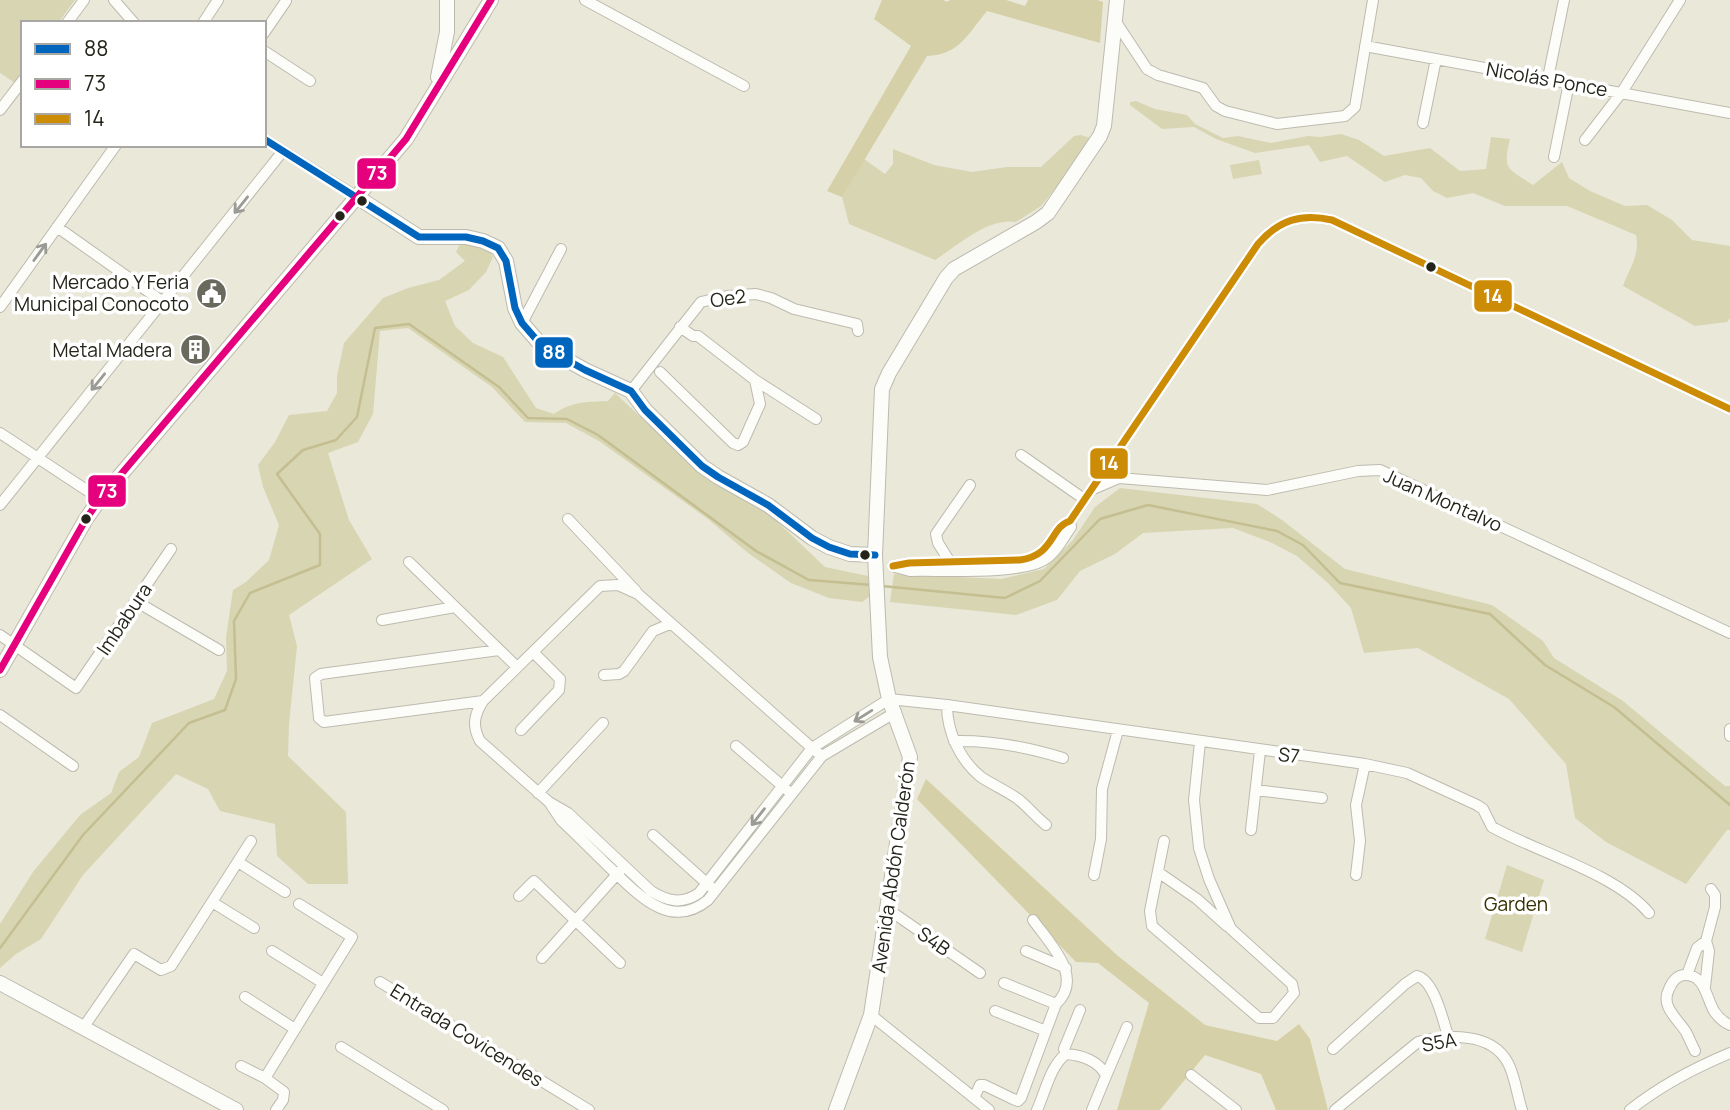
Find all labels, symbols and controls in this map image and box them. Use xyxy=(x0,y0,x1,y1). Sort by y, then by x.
legend xyxy=(21,21,266,147)
text: 88 xyxy=(84,34,108,62)
street label: Nicolás Ponce xyxy=(1484,56,1610,102)
text: 73 xyxy=(84,69,106,97)
text: 14 xyxy=(84,104,105,132)
line badge: 73 xyxy=(356,157,397,190)
text: 73 xyxy=(366,160,388,186)
unlabelled marker xyxy=(355,194,369,208)
one-way arrow xyxy=(233,195,248,213)
unlabelled marker xyxy=(333,209,347,223)
one-way arrow xyxy=(33,243,47,262)
unlabelled marker xyxy=(1424,260,1438,274)
place label: Mercado Y Feria Municipal Conocoto xyxy=(14,269,189,317)
public building icon: Mercado Y Feria Municipal Conocoto xyxy=(195,276,229,310)
line badge: 14 xyxy=(1473,279,1513,313)
street label: Oe2 xyxy=(709,283,747,313)
text: 14 xyxy=(1483,283,1503,309)
building icon: Metal Madera xyxy=(178,333,212,367)
line badge: 88 xyxy=(534,336,574,369)
place label: Metal Madera xyxy=(53,337,172,363)
text: 88 xyxy=(542,339,566,365)
one-way arrow xyxy=(91,373,106,391)
line badge: 14 xyxy=(1089,447,1129,480)
text: 14 xyxy=(1099,450,1119,476)
street label: Juan Montalvo xyxy=(1380,462,1506,538)
line badge: 73 xyxy=(87,474,127,508)
text: 73 xyxy=(96,478,118,504)
unlabelled marker xyxy=(79,512,93,526)
unlabelled marker xyxy=(858,548,872,562)
street label: Imbabura xyxy=(90,578,158,660)
one-way arrow xyxy=(854,708,873,723)
street label: S7 xyxy=(1277,741,1301,769)
street label: Avenida Abdón Calderón xyxy=(865,759,921,975)
one-way arrow xyxy=(751,807,766,826)
park label: Garden xyxy=(1484,891,1548,917)
street label: S4B xyxy=(912,920,956,962)
street label: Entrada Covicendes xyxy=(386,977,548,1093)
street label: S5A xyxy=(1420,1026,1458,1058)

